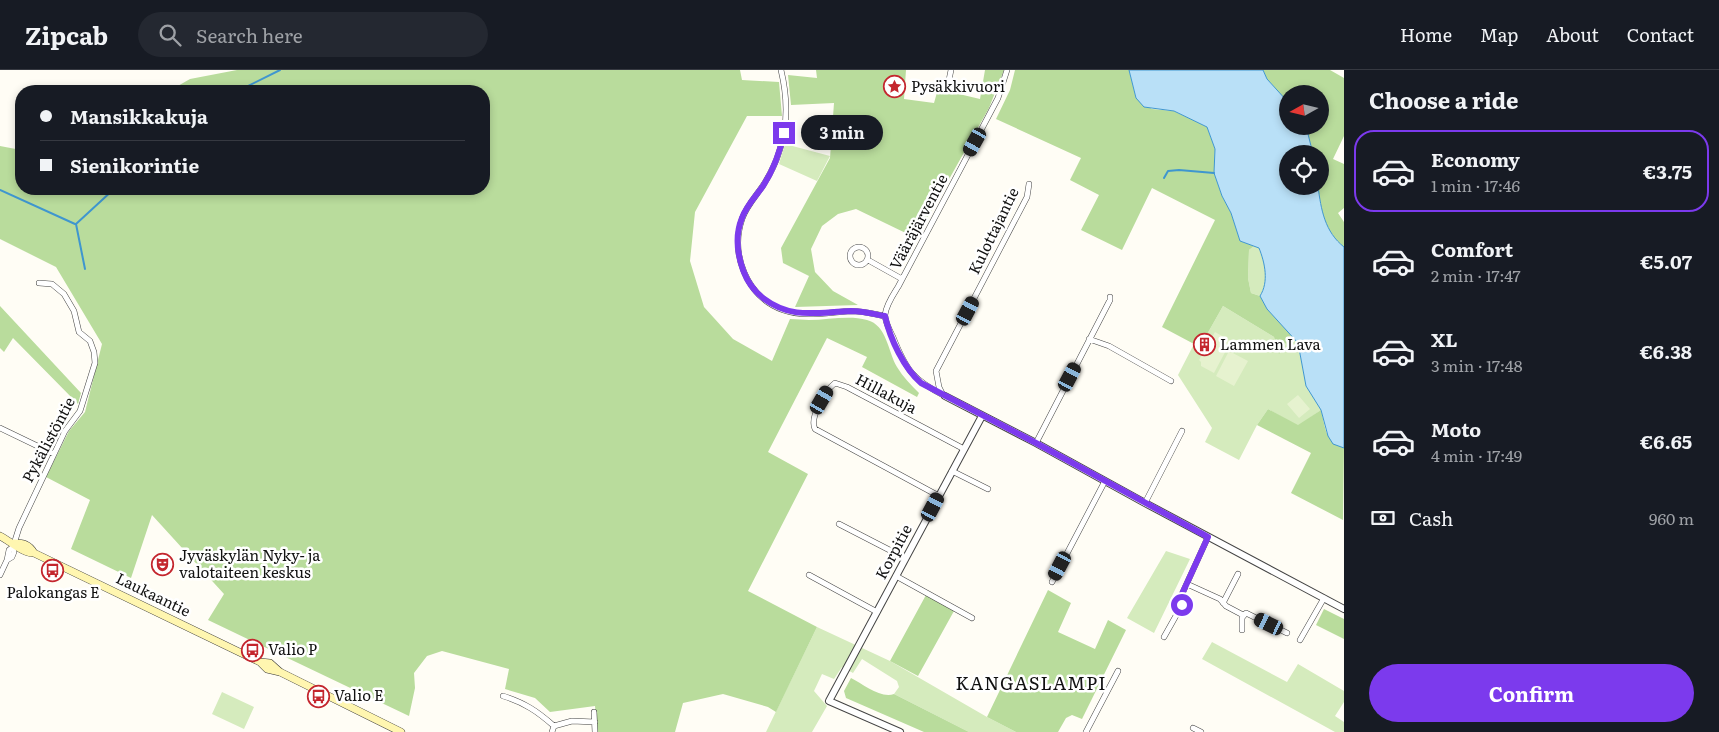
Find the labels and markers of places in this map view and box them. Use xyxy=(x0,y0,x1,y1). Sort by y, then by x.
place label: Pysäkkivuori xyxy=(911,74,1005,97)
place icon: Pysäkkivuori xyxy=(883,75,907,99)
place label: Lammen Lava xyxy=(1220,332,1322,355)
building icon: Lammen Lava xyxy=(1192,333,1216,357)
place label: Jyväskylän Nyky- ja valotaiteen keskus xyxy=(179,543,321,583)
theatre icon: Jyväskylän Nyky- ja valotaiteen keskus xyxy=(151,553,175,577)
bus stop icon: Palokangas E xyxy=(41,558,65,582)
place label: Palokangas E xyxy=(6,580,100,603)
place label: Valio P xyxy=(268,637,317,660)
bus stop icon: Valio P xyxy=(240,638,264,662)
place label: Valio E xyxy=(334,683,384,706)
bus stop icon: Valio E xyxy=(306,684,330,708)

